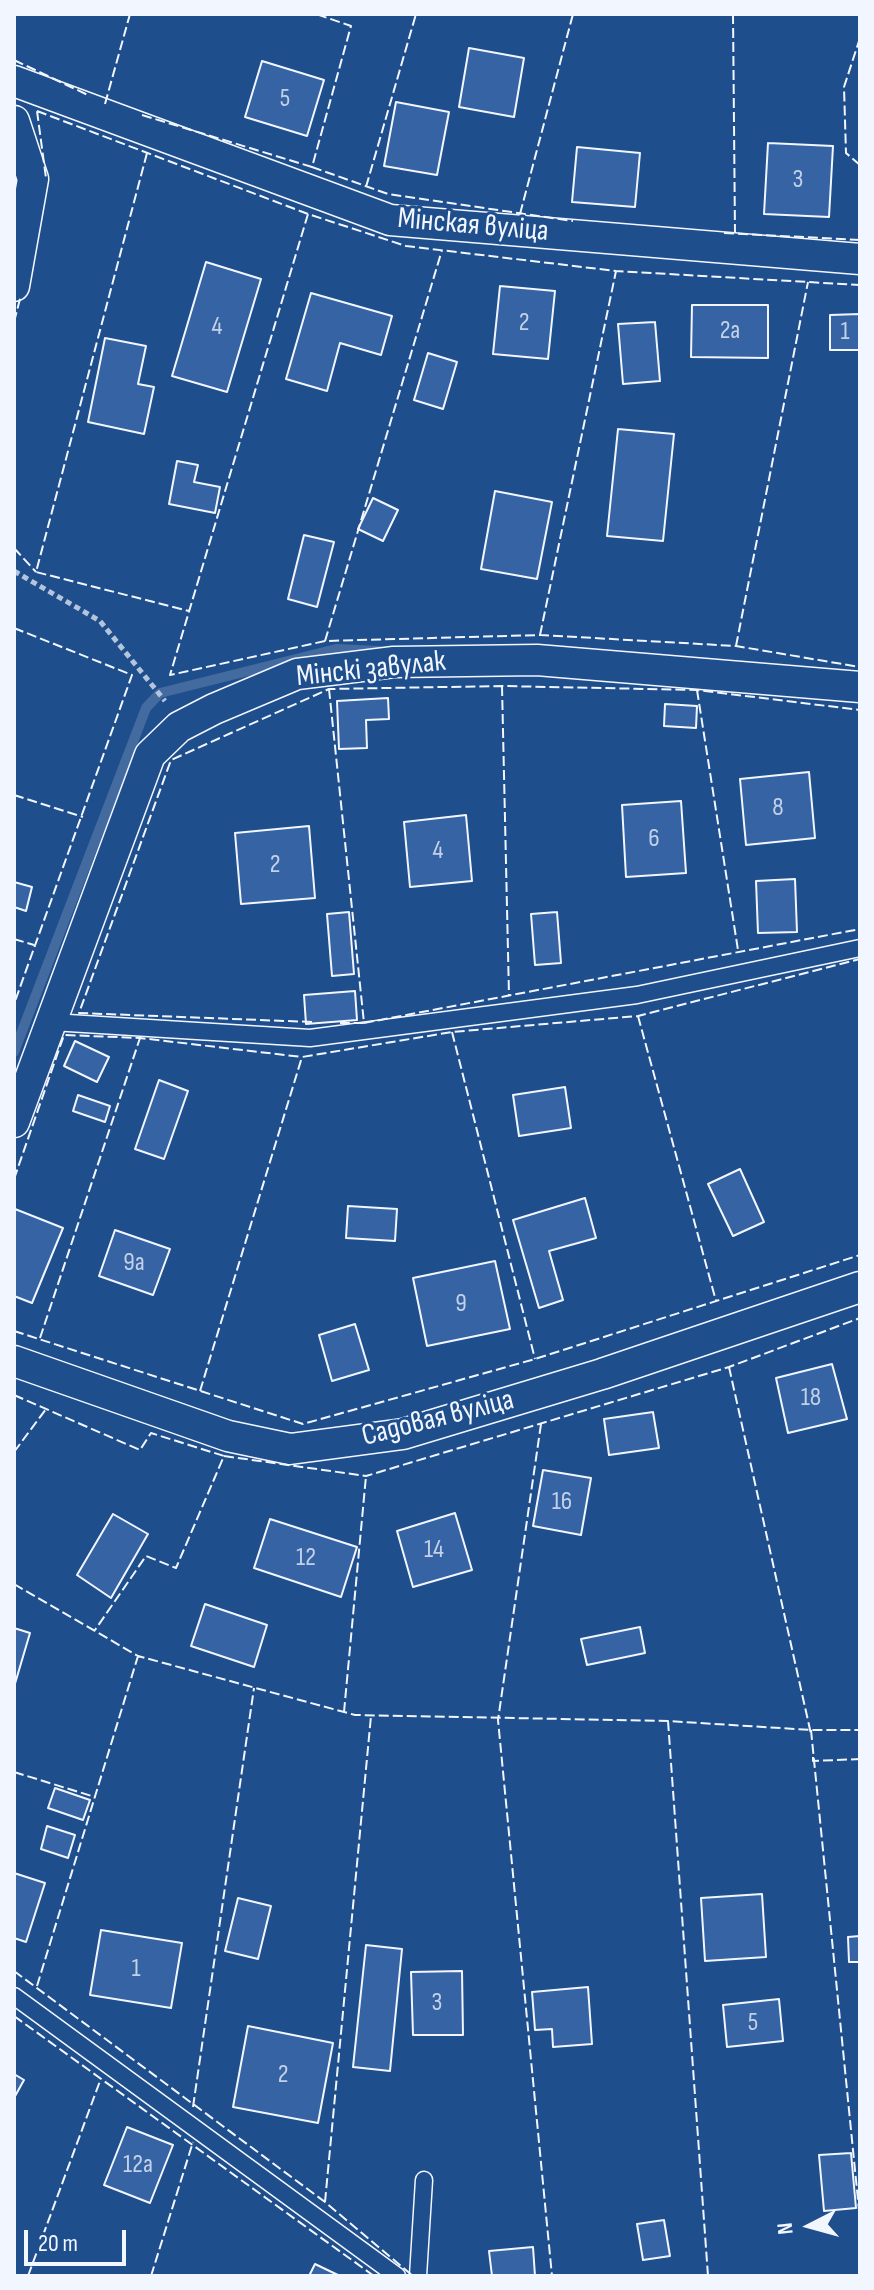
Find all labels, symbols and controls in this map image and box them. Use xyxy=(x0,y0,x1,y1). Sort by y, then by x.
house number: 5 xyxy=(280,83,290,115)
house number: 3 xyxy=(793,164,803,196)
street label: Мінская вуліца xyxy=(396,201,550,251)
house number: 2 xyxy=(519,307,529,339)
house number: 4 xyxy=(212,311,222,343)
house number: 2а xyxy=(720,315,740,347)
house number: 1 xyxy=(840,316,850,348)
street label: Мінскі завулак xyxy=(295,644,447,696)
house number: 8 xyxy=(772,792,784,824)
house number: 6 xyxy=(648,823,660,855)
house number: 4 xyxy=(433,835,443,867)
house number: 2 xyxy=(270,849,280,881)
house number: 9а xyxy=(123,1247,145,1279)
house number: 9 xyxy=(455,1288,467,1320)
house number: 18 xyxy=(801,1382,821,1414)
street label: Садовая вуліца xyxy=(358,1383,518,1455)
house number: 16 xyxy=(552,1486,572,1518)
house number: 14 xyxy=(424,1534,444,1566)
house number: 12 xyxy=(296,1542,316,1574)
house number: 1 xyxy=(131,1953,141,1985)
house number: 3 xyxy=(432,1987,442,2019)
house number: 5 xyxy=(748,2007,758,2039)
house number: 2 xyxy=(278,2059,288,2091)
house number: 12а xyxy=(123,2149,153,2181)
north arrow xyxy=(770,2186,850,2266)
scale bar xyxy=(28,2214,130,2264)
text: N xyxy=(772,2221,800,2236)
text: 20 m xyxy=(38,2229,78,2258)

